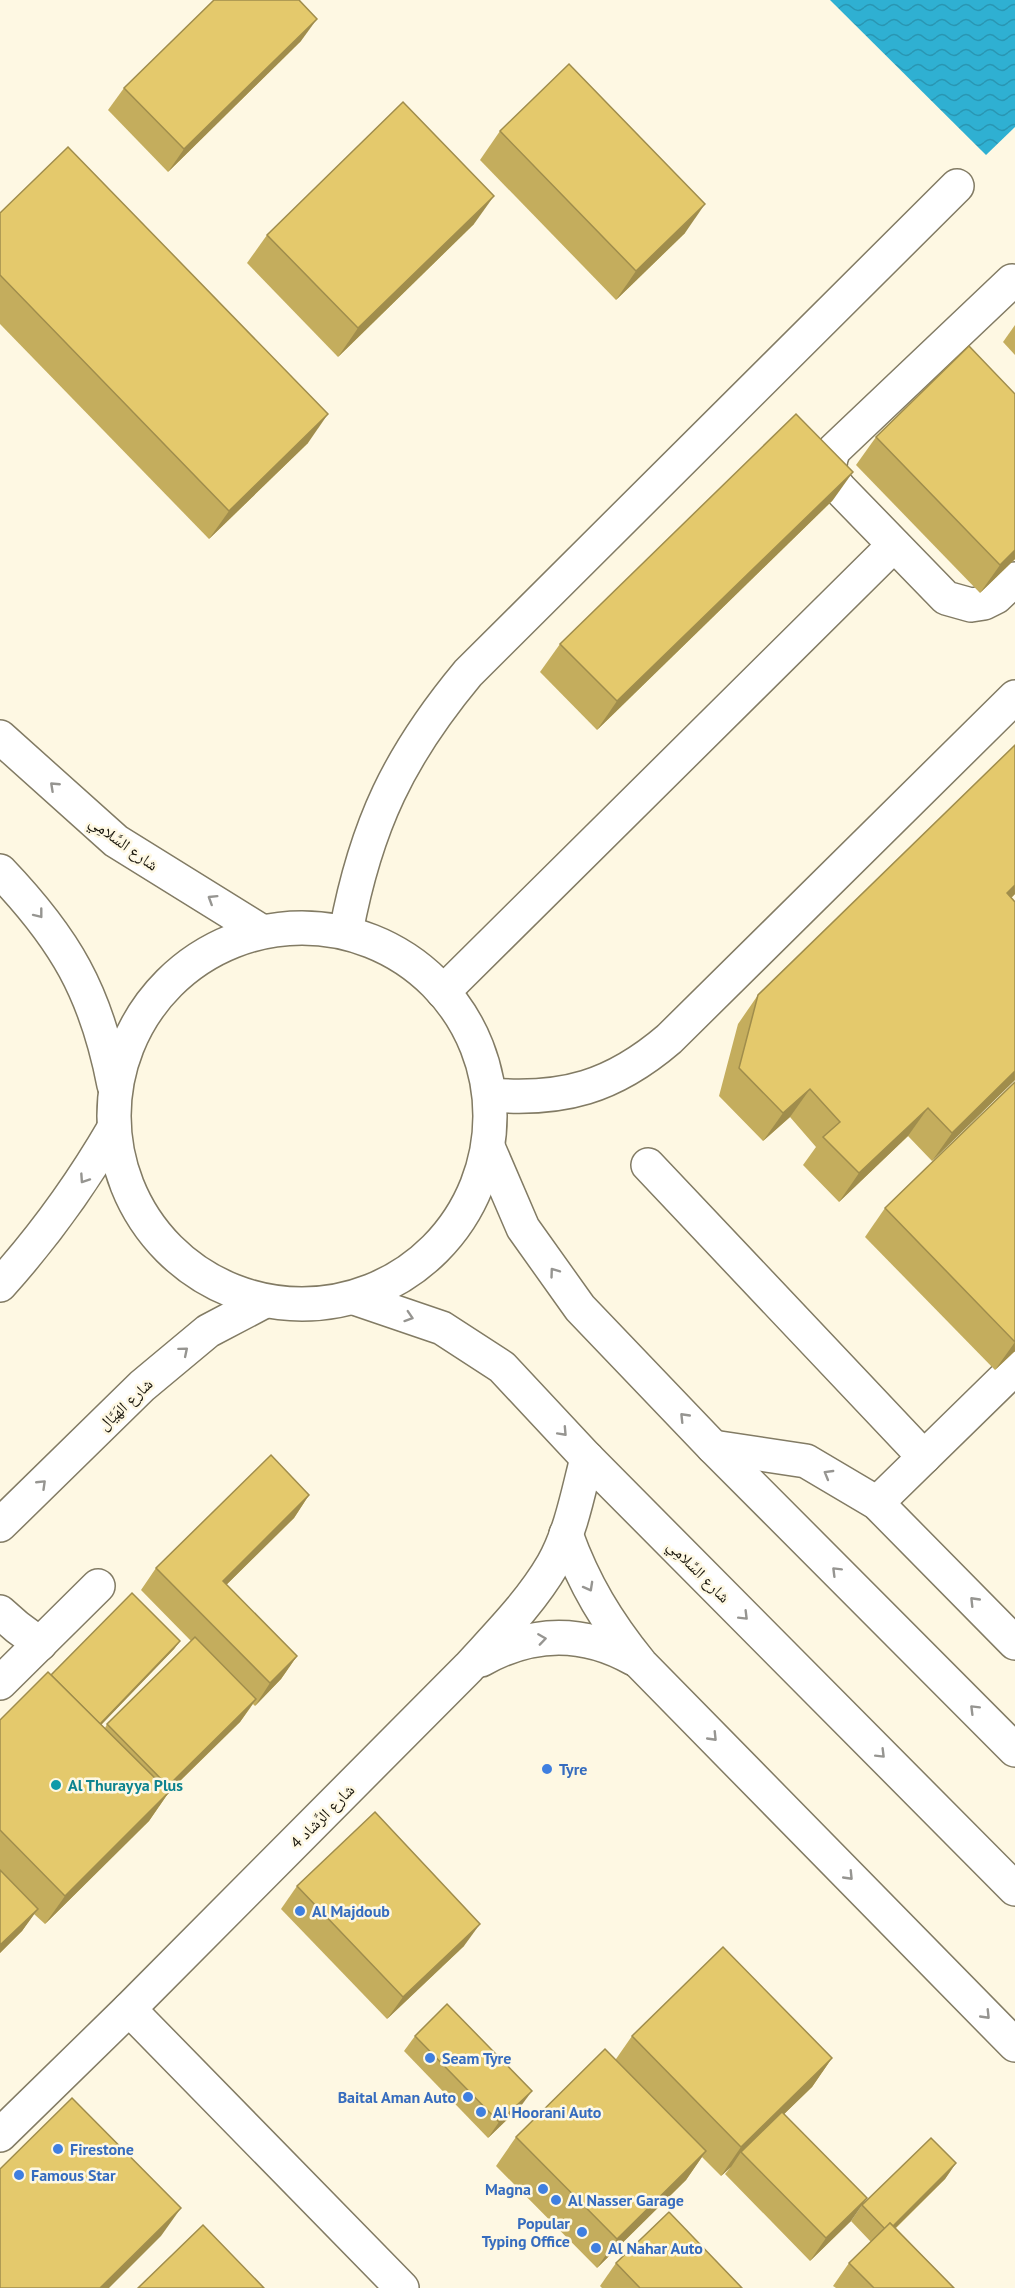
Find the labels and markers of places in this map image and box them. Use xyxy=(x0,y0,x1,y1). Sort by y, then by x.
place label: Tyre xyxy=(559,1759,587,1779)
marker: Tyre xyxy=(540,1762,554,1776)
place label: Al Thurayya Plus xyxy=(68,1775,183,1795)
marker: Al Thurayya Plus xyxy=(49,1778,63,1792)
place label: Al Majdoub xyxy=(312,1901,390,1921)
marker: Al Majdoub xyxy=(293,1904,307,1918)
place label: Seam Tyre xyxy=(442,2048,511,2068)
marker: Seam Tyre xyxy=(423,2051,437,2065)
place label: Baital Aman Auto xyxy=(338,2087,456,2107)
marker: Baital Aman Auto xyxy=(461,2090,475,2104)
place label: Al Hoorani Auto xyxy=(493,2102,602,2122)
marker: Al Hoorani Auto xyxy=(474,2105,488,2119)
place label: Firestone xyxy=(70,2139,134,2159)
marker: Firestone xyxy=(51,2142,65,2156)
place label: Famous Star xyxy=(31,2165,116,2185)
marker: Famous Star xyxy=(12,2168,26,2182)
place label: Magna xyxy=(485,2179,531,2199)
marker: Magna xyxy=(536,2182,550,2196)
place label: Al Nasser Garage xyxy=(568,2190,684,2210)
marker: Al Nasser Garage xyxy=(549,2193,563,2207)
place label: Popular Typing Office xyxy=(482,2213,570,2251)
marker: Popular Typing Office xyxy=(575,2225,589,2239)
place label: Al Nahar Auto xyxy=(608,2238,703,2258)
marker: Al Nahar Auto xyxy=(589,2241,603,2255)

